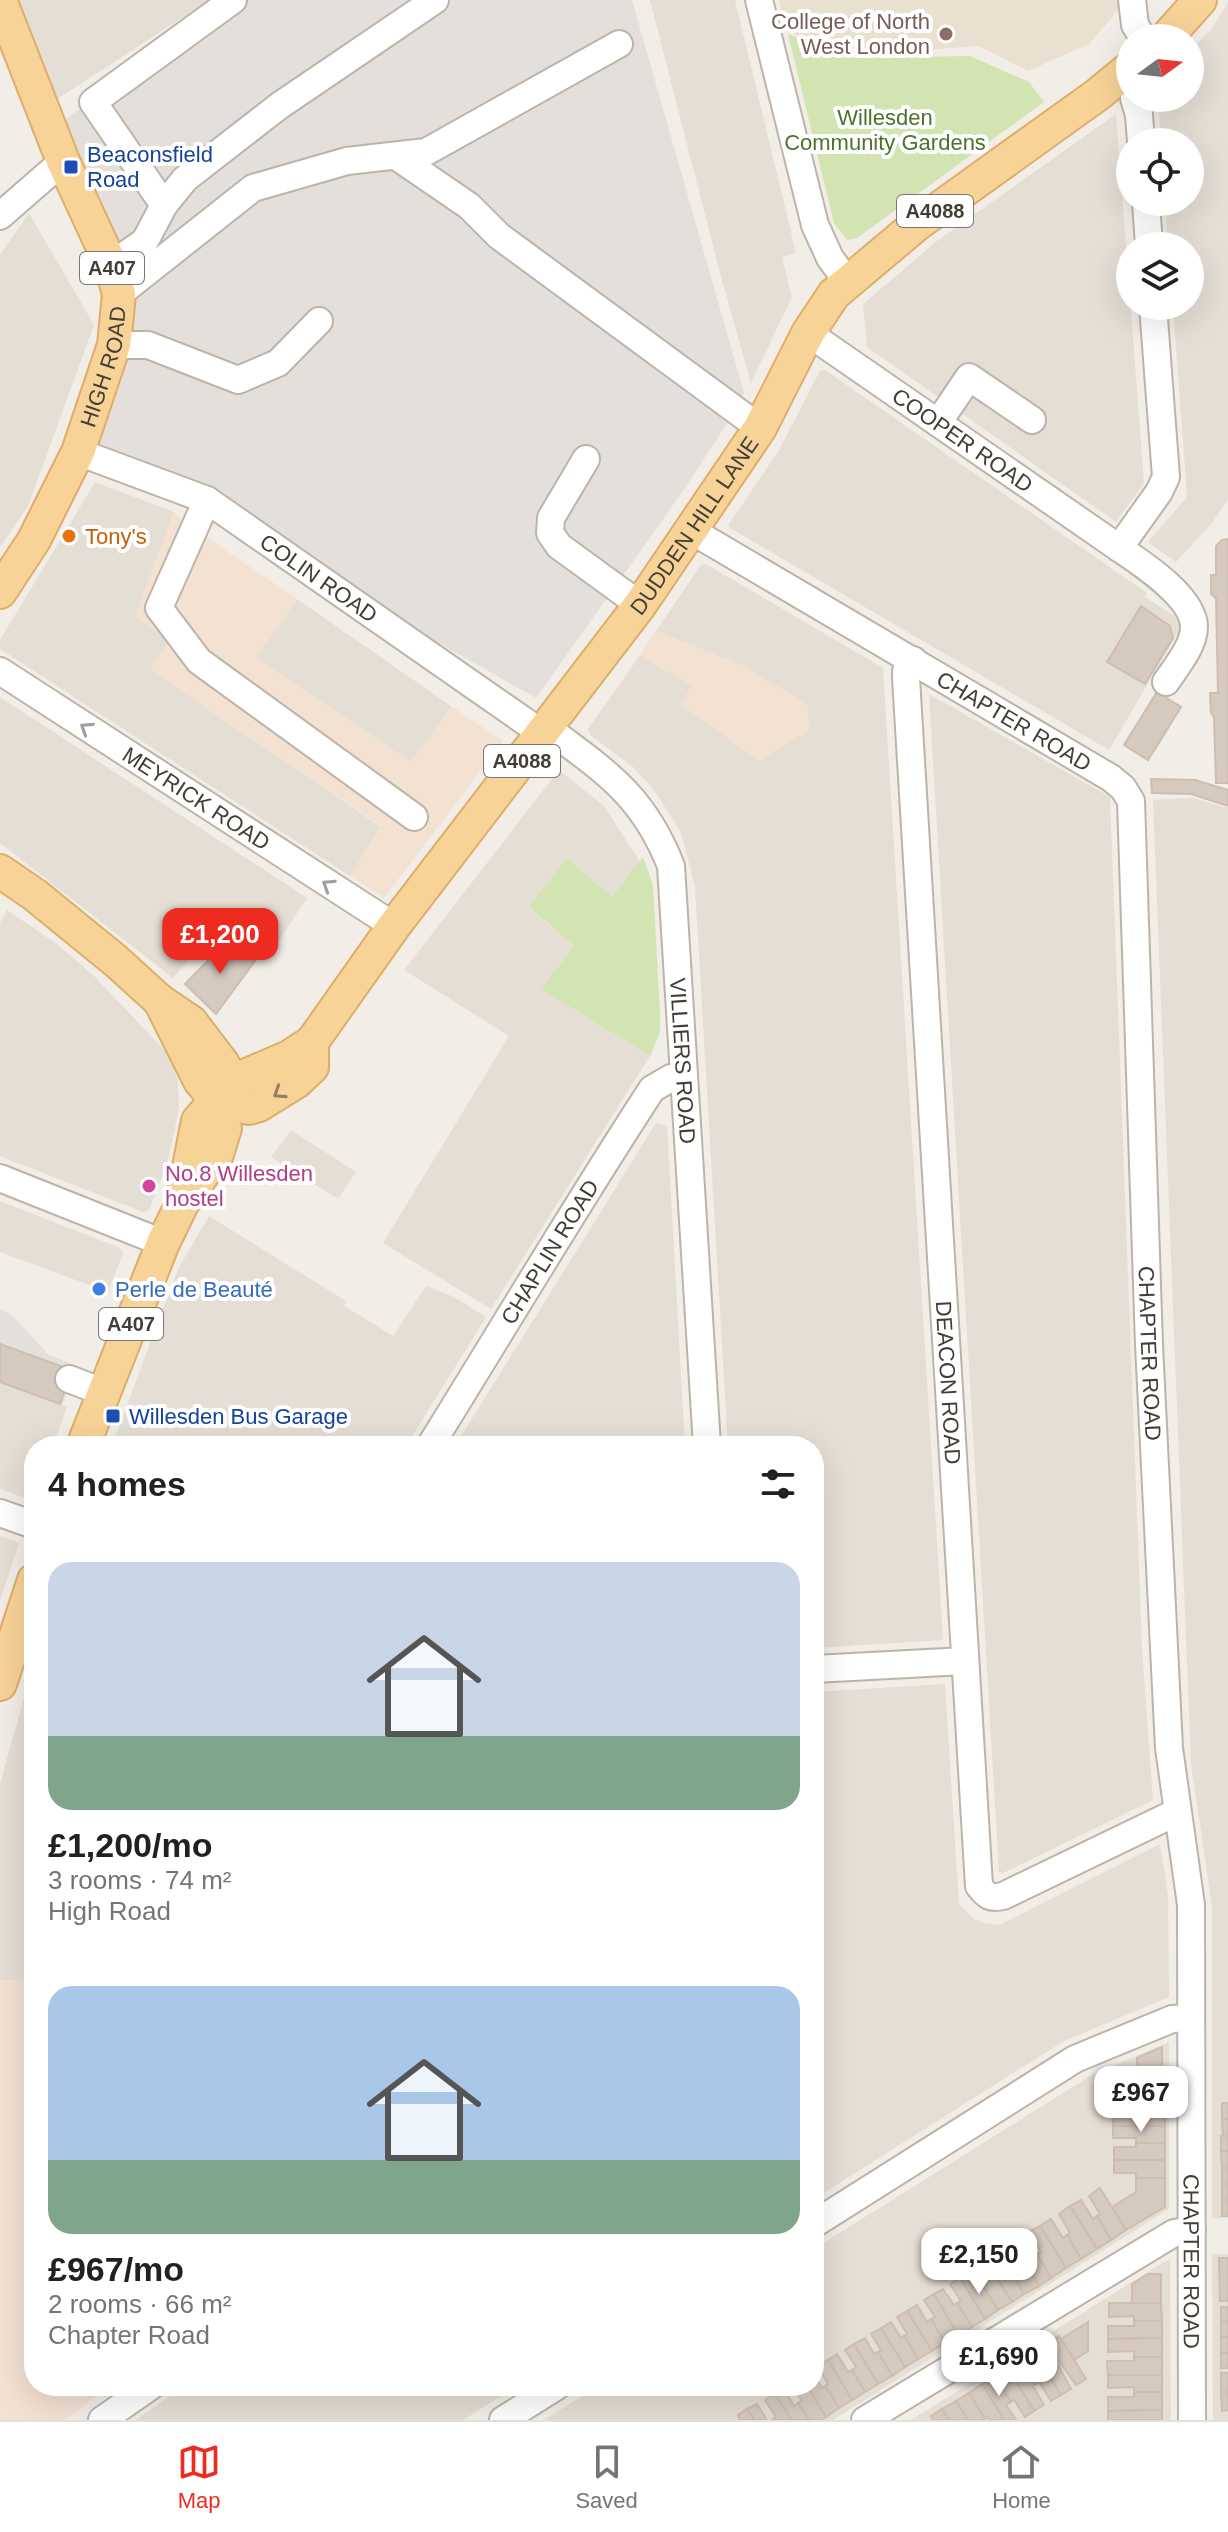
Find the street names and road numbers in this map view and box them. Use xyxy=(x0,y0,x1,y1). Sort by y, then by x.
road number: A4088 xyxy=(897,195,973,227)
road number: A407 xyxy=(80,252,144,284)
street label: HIGH ROAD xyxy=(75,305,131,430)
street label: COOPER ROAD xyxy=(887,383,1037,498)
street label: DUDDEN HILL LANE xyxy=(625,432,764,620)
street label: COLIN ROAD xyxy=(255,529,382,628)
street label: CHAPTER ROAD xyxy=(932,666,1096,777)
street label: MEYRICK ROAD xyxy=(118,742,274,855)
road number: A4088 xyxy=(484,745,560,777)
street label: VILLIERS ROAD xyxy=(665,977,700,1145)
street label: CHAPLIN ROAD xyxy=(496,1175,604,1329)
street label: CHAPTER ROAD xyxy=(1133,1266,1166,1441)
street label: DEACON ROAD xyxy=(931,1300,966,1465)
road number: A407 xyxy=(99,1308,163,1340)
street label: CHAPTER ROAD xyxy=(1179,2174,1204,2349)

